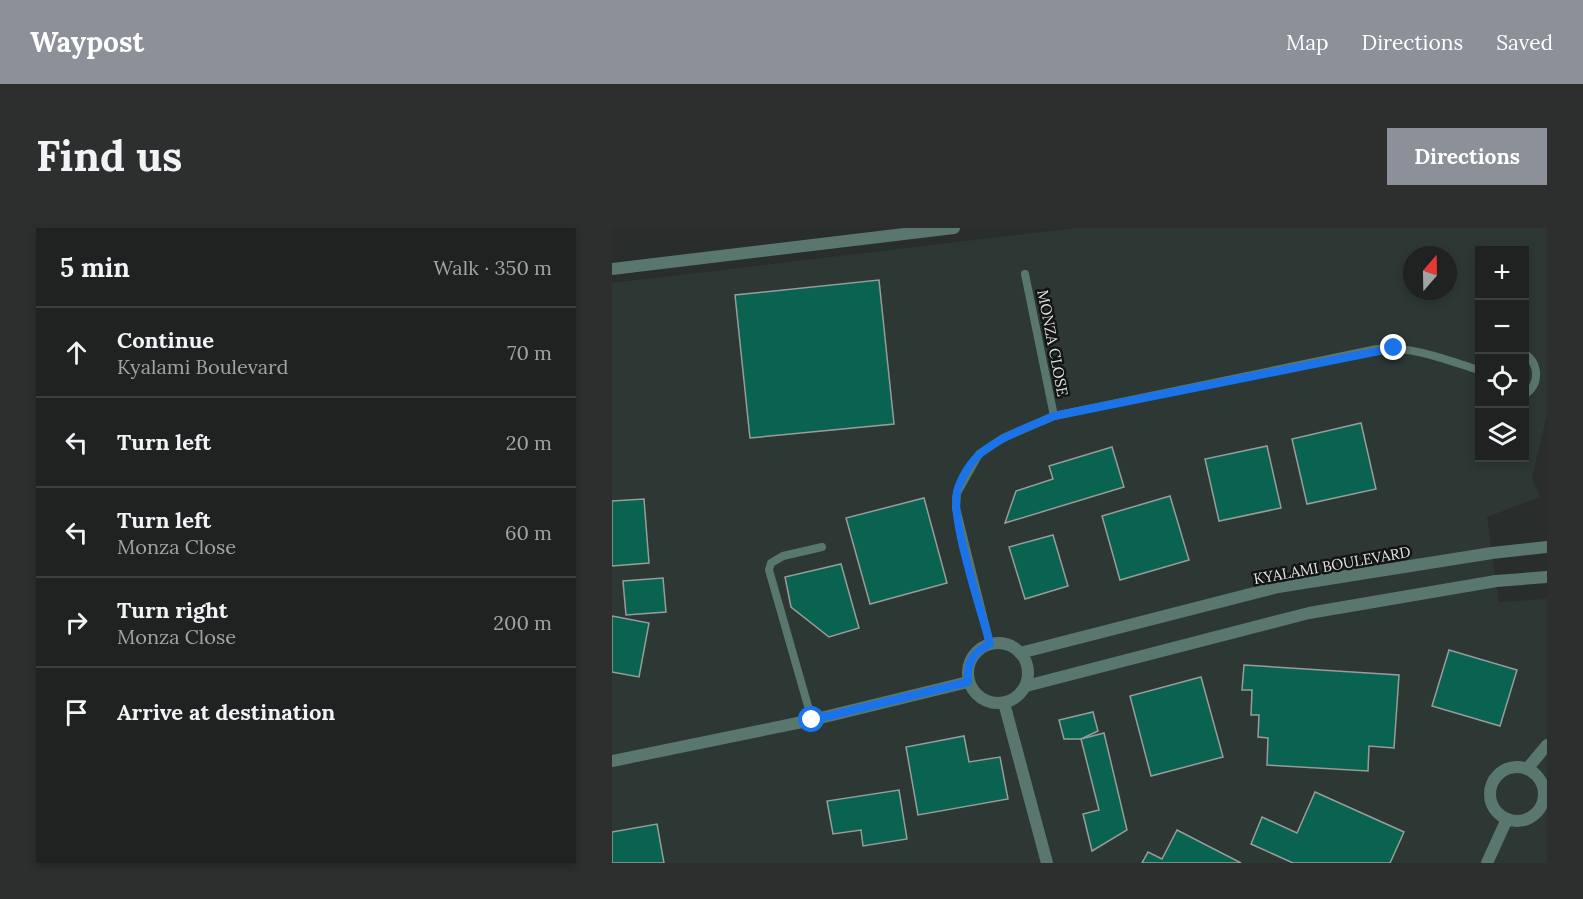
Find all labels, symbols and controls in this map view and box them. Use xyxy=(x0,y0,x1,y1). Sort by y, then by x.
text: Waypost xyxy=(30,24,144,60)
text: Map xyxy=(1286,29,1329,56)
text: Directions xyxy=(1362,29,1463,56)
text: Saved xyxy=(1496,29,1553,56)
button: Directions xyxy=(1387,128,1547,185)
text: Find us xyxy=(36,129,182,183)
north arrow xyxy=(1403,246,1457,300)
map controls xyxy=(1475,246,1529,462)
button: + xyxy=(1475,246,1529,300)
text: 5 min xyxy=(60,251,130,284)
text: Walk · 350 m xyxy=(433,255,552,280)
street label: MONZA CLOSE xyxy=(1033,288,1073,398)
button: − xyxy=(1475,300,1529,354)
text: Continue xyxy=(117,326,214,354)
route end xyxy=(1380,334,1406,360)
icon: ahead xyxy=(60,336,93,369)
text: 70 m xyxy=(507,340,552,365)
text: Kyalami Boulevard xyxy=(117,354,288,379)
button: locate xyxy=(1475,354,1529,408)
button: layers xyxy=(1475,408,1529,462)
icon: left xyxy=(60,426,93,459)
text: Turn left xyxy=(117,428,211,456)
text: 20 m xyxy=(506,430,552,455)
text: Turn left xyxy=(117,506,211,534)
icon: left xyxy=(60,516,93,549)
text: 60 m xyxy=(505,520,552,545)
text: Monza Close xyxy=(117,534,236,559)
street label: KYALAMI BOULEVARD xyxy=(1252,542,1412,588)
text: Turn right xyxy=(117,596,228,624)
icon: right xyxy=(60,606,93,639)
text: 200 m xyxy=(493,610,552,635)
text: Monza Close xyxy=(117,624,236,649)
icon: arrive xyxy=(60,696,93,729)
text: Arrive at destination xyxy=(117,698,335,726)
route start xyxy=(798,706,824,732)

